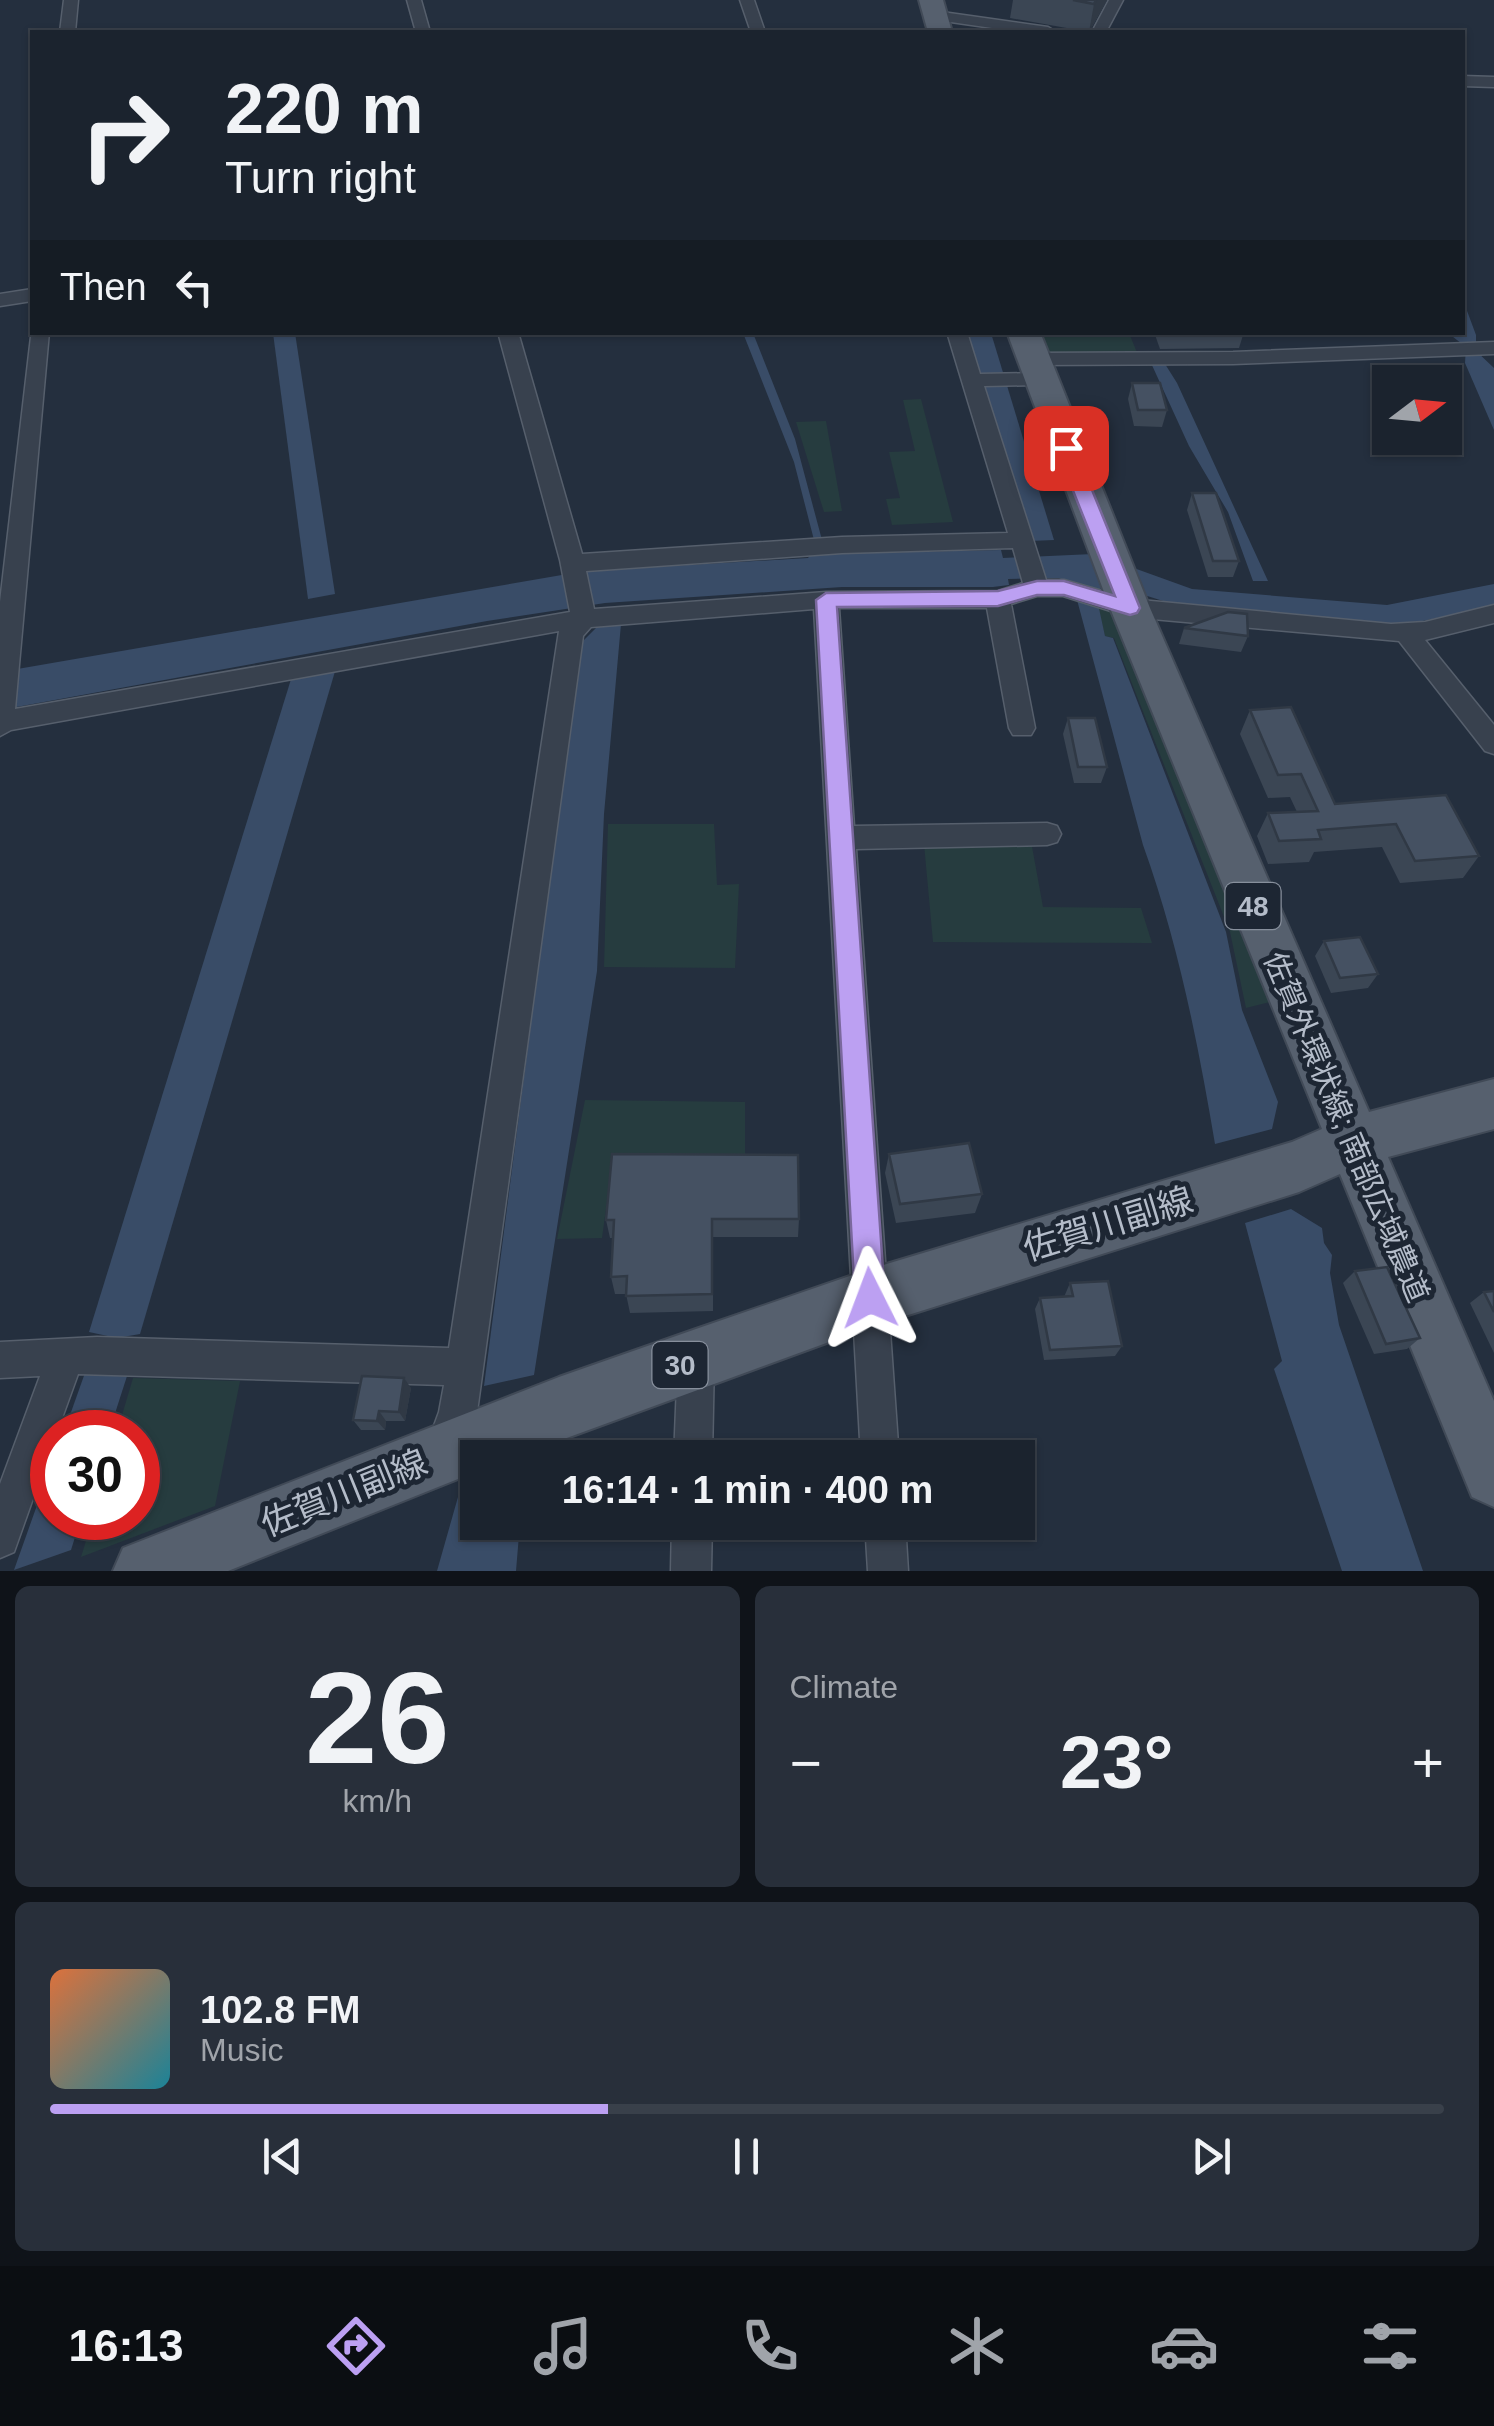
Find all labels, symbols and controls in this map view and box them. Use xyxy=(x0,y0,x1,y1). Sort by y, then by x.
icon: right xyxy=(60,70,190,200)
text: 220 m xyxy=(225,70,423,148)
text: Turn right xyxy=(225,152,416,203)
icon: left xyxy=(167,260,222,315)
text: Then xyxy=(60,266,147,308)
north arrow xyxy=(1372,365,1462,455)
map controls xyxy=(1372,365,1462,455)
pin xyxy=(1024,406,1109,491)
icon: arrive xyxy=(1039,421,1094,476)
road number: 48 xyxy=(1226,883,1280,929)
street label: 佐賀外環状線; 南部広域農道 xyxy=(1258,947,1435,1307)
street label: 佐賀川副線 xyxy=(1018,1179,1197,1268)
position arrow xyxy=(818,1246,922,1350)
road number: 30 xyxy=(652,1342,708,1388)
speed limit sign: 30 xyxy=(30,1410,160,1540)
street label: 佐賀川副線 xyxy=(255,1442,432,1543)
text: 16:14 · 1 min · 400 m xyxy=(562,1469,933,1511)
text: 26 xyxy=(305,1645,450,1791)
text: Climate xyxy=(790,1669,898,1705)
text: 23° xyxy=(1060,1720,1173,1804)
text: − xyxy=(790,1732,822,1794)
text: + xyxy=(1412,1732,1444,1794)
text: km/h xyxy=(343,1783,412,1819)
text: 102.8 FM xyxy=(200,1989,361,2031)
text: Music xyxy=(200,2032,284,2068)
icon: previous xyxy=(255,2129,310,2184)
icon: pause xyxy=(719,2129,774,2184)
icon: next xyxy=(1184,2129,1239,2184)
icon: directions xyxy=(321,2311,391,2381)
icon: music xyxy=(528,2311,598,2381)
icon: phone xyxy=(735,2311,805,2381)
icon: climate xyxy=(942,2311,1012,2381)
icon: car xyxy=(1149,2311,1219,2381)
icon: filters xyxy=(1355,2311,1425,2381)
text: 16:13 xyxy=(68,2320,184,2371)

